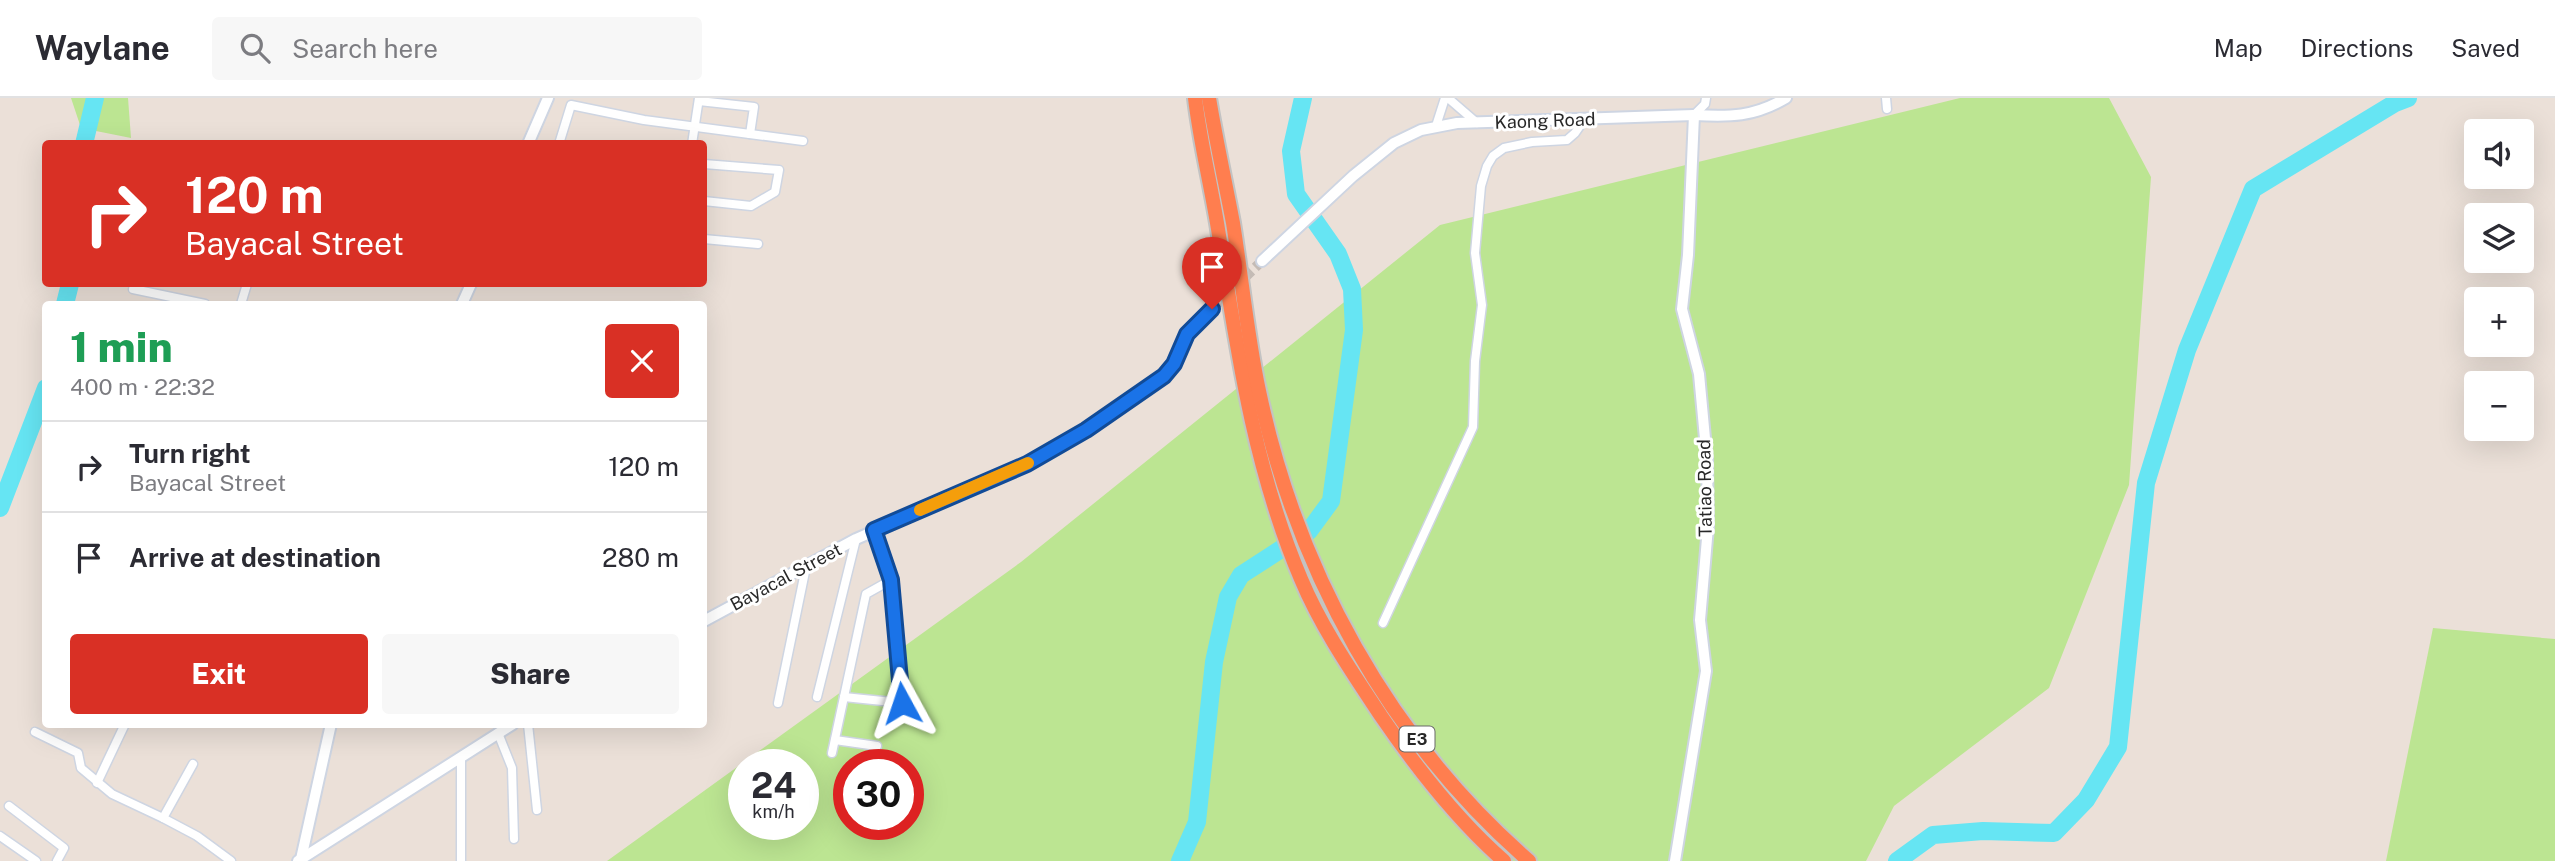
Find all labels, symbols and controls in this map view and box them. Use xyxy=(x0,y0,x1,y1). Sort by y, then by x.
search box xyxy=(212,17,702,80)
text: Waylane xyxy=(35,29,170,67)
icon: search xyxy=(236,29,274,67)
text: Search here xyxy=(292,33,438,64)
text: Map xyxy=(2214,34,2263,62)
text: Directions xyxy=(2301,34,2413,62)
text: Saved xyxy=(2451,34,2520,62)
street label: Kaong Road xyxy=(1494,108,1596,133)
map controls xyxy=(2464,119,2534,441)
button: sound xyxy=(2464,119,2534,189)
text: 120 m xyxy=(185,166,324,224)
icon: right xyxy=(70,168,161,259)
button: layers xyxy=(2464,203,2534,273)
text: Bayacal Street xyxy=(185,225,404,262)
pin xyxy=(1182,237,1242,309)
icon: arrive xyxy=(1193,248,1231,286)
button: + xyxy=(2464,287,2534,357)
text: 1 min xyxy=(70,322,173,371)
button: close xyxy=(605,324,679,398)
button: − xyxy=(2464,371,2534,441)
text: 400 m · 22:32 xyxy=(70,373,215,400)
text: Turn right xyxy=(129,438,251,469)
street label: Tatiao Road xyxy=(1693,439,1716,537)
icon: right xyxy=(70,448,108,486)
text: 120 m xyxy=(608,451,679,482)
text: Bayacal Street xyxy=(129,469,286,496)
street label: Bayacal Street xyxy=(726,538,845,615)
icon: arrive xyxy=(70,539,108,577)
text: Arrive at destination xyxy=(129,542,381,573)
text: 280 m xyxy=(602,542,679,573)
button: Exit xyxy=(70,634,368,714)
button: Share xyxy=(382,634,679,714)
position arrow xyxy=(865,666,939,740)
road number: E3 xyxy=(1400,726,1434,752)
speed limit sign: 30 xyxy=(833,749,924,840)
text: 24 xyxy=(751,765,796,806)
text: km/h xyxy=(752,801,795,822)

